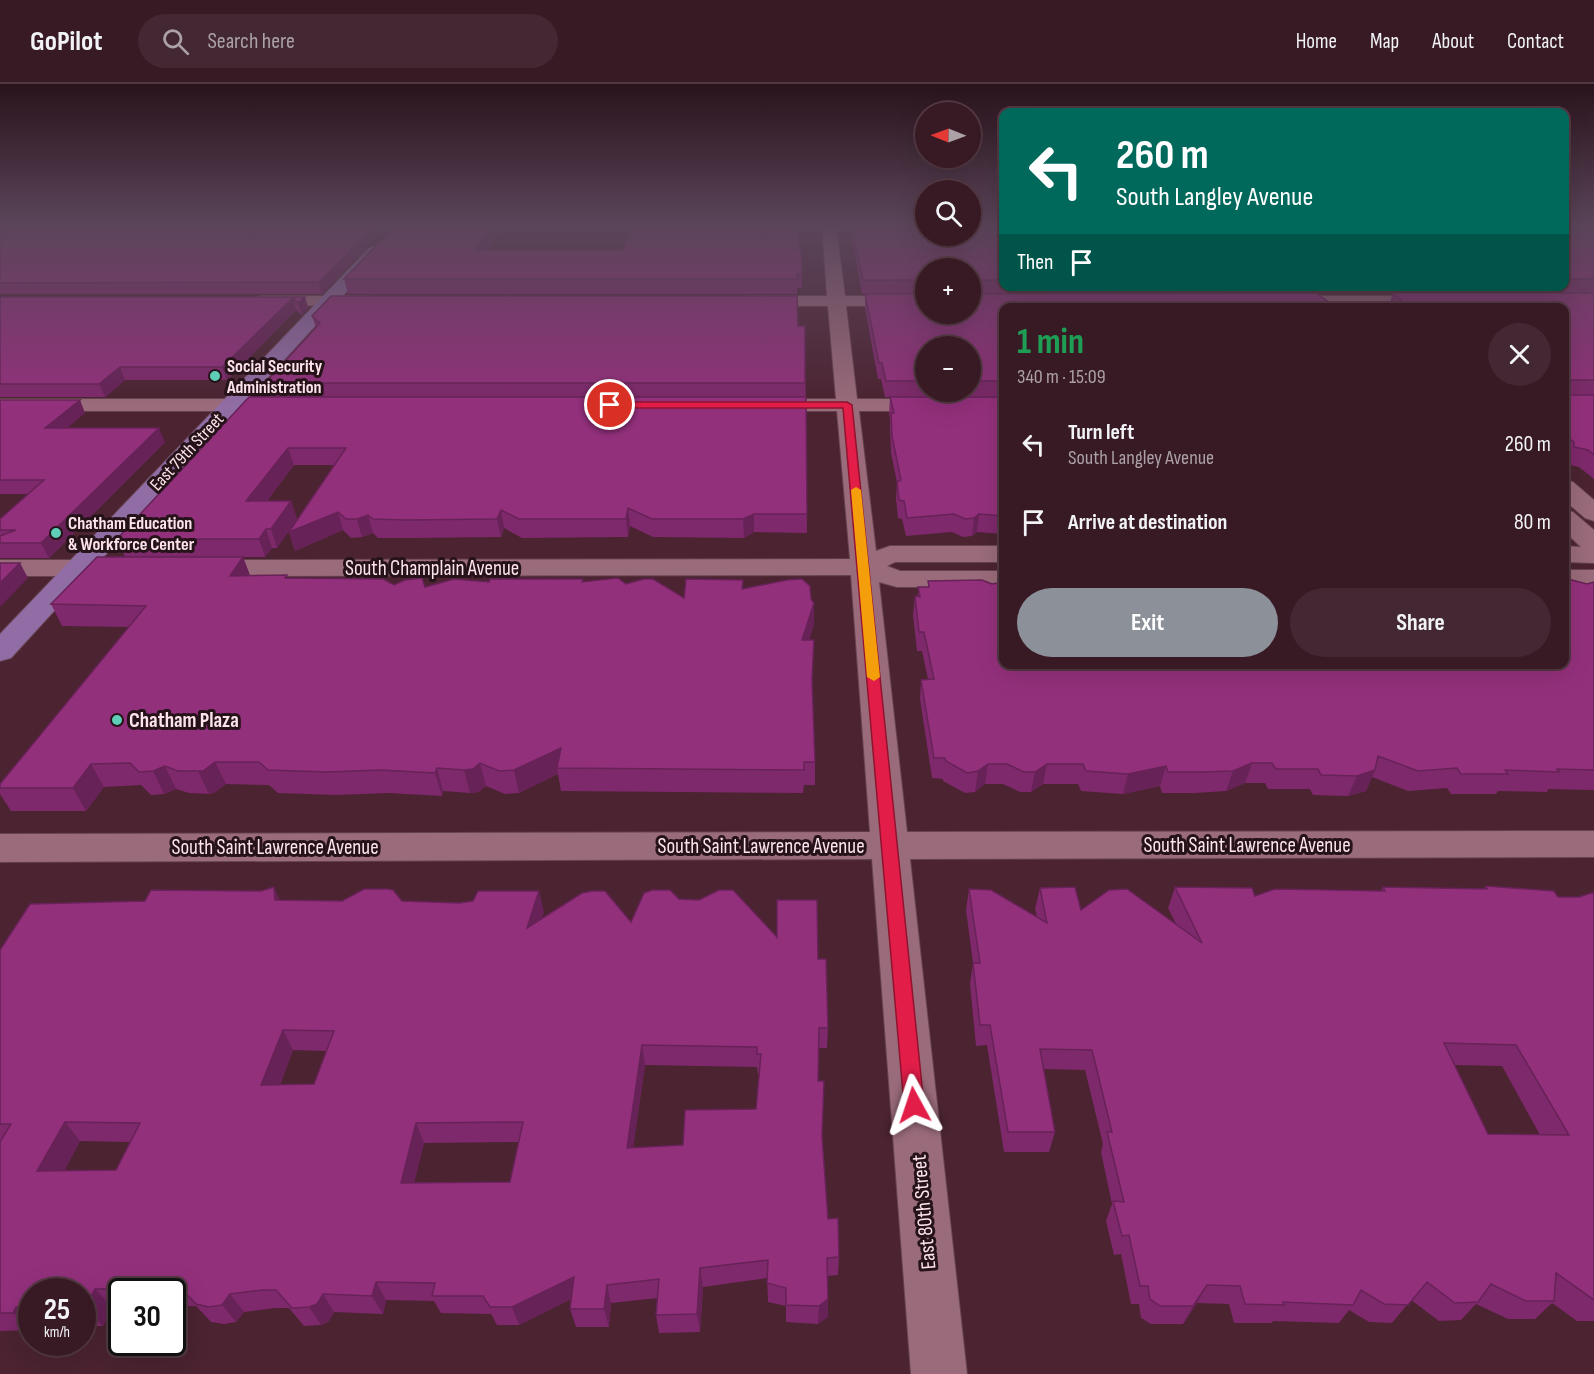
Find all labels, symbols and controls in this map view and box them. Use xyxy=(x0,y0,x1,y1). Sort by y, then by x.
search box xyxy=(138,14,558,68)
text: GoPilot xyxy=(30,25,102,58)
icon: search xyxy=(159,25,192,58)
text: Search here xyxy=(207,28,295,55)
text: Home xyxy=(1296,29,1337,54)
text: Map xyxy=(1370,29,1399,54)
text: About xyxy=(1432,29,1474,54)
text: Contact xyxy=(1507,29,1564,54)
north arrow xyxy=(915,102,981,168)
map controls xyxy=(915,102,981,402)
text: 260 m xyxy=(1116,130,1209,181)
icon: left xyxy=(1017,132,1095,210)
button: search xyxy=(915,180,981,246)
text: South Langley Avenue xyxy=(1116,181,1313,213)
icon: arrive xyxy=(1065,246,1098,279)
text: Then xyxy=(1017,249,1053,276)
button: + xyxy=(915,258,981,324)
text: 1 min xyxy=(1017,321,1084,364)
button: close xyxy=(1488,323,1551,386)
button: − xyxy=(915,336,981,402)
place label: Social Security Administration xyxy=(226,356,323,398)
text: 340 m · 15:09 xyxy=(1017,365,1106,389)
marker: Social Security Administration xyxy=(208,369,222,383)
pin xyxy=(584,379,635,430)
icon: arrive xyxy=(593,388,626,421)
street label: East 79th Street xyxy=(146,409,229,495)
text: Turn left xyxy=(1068,419,1134,446)
icon: left xyxy=(1017,428,1050,461)
text: 260 m xyxy=(1505,431,1551,458)
text: South Langley Avenue xyxy=(1068,446,1214,470)
icon: arrive xyxy=(1017,506,1050,539)
text: Arrive at destination xyxy=(1068,509,1227,536)
text: 80 m xyxy=(1514,509,1551,536)
place label: Chatham Education & Workforce Center xyxy=(68,513,195,555)
marker: Chatham Education & Workforce Center xyxy=(49,526,63,540)
street label: South Champlain Avenue xyxy=(345,556,519,581)
button: Exit xyxy=(1017,588,1278,657)
button: Share xyxy=(1290,588,1551,657)
place label: Chatham Plaza xyxy=(129,708,239,733)
marker: Chatham Plaza xyxy=(110,713,124,727)
street label: South Saint Lawrence Avenue xyxy=(1143,833,1351,858)
street label: South Saint Lawrence Avenue xyxy=(657,834,865,859)
street label: South Saint Lawrence Avenue xyxy=(171,835,379,860)
position arrow xyxy=(882,1073,946,1137)
street label: East 80th Street xyxy=(907,1153,941,1271)
speed limit sign: 30 xyxy=(108,1278,186,1356)
text: 25 xyxy=(44,1292,70,1328)
text: km/h xyxy=(44,1323,70,1342)

